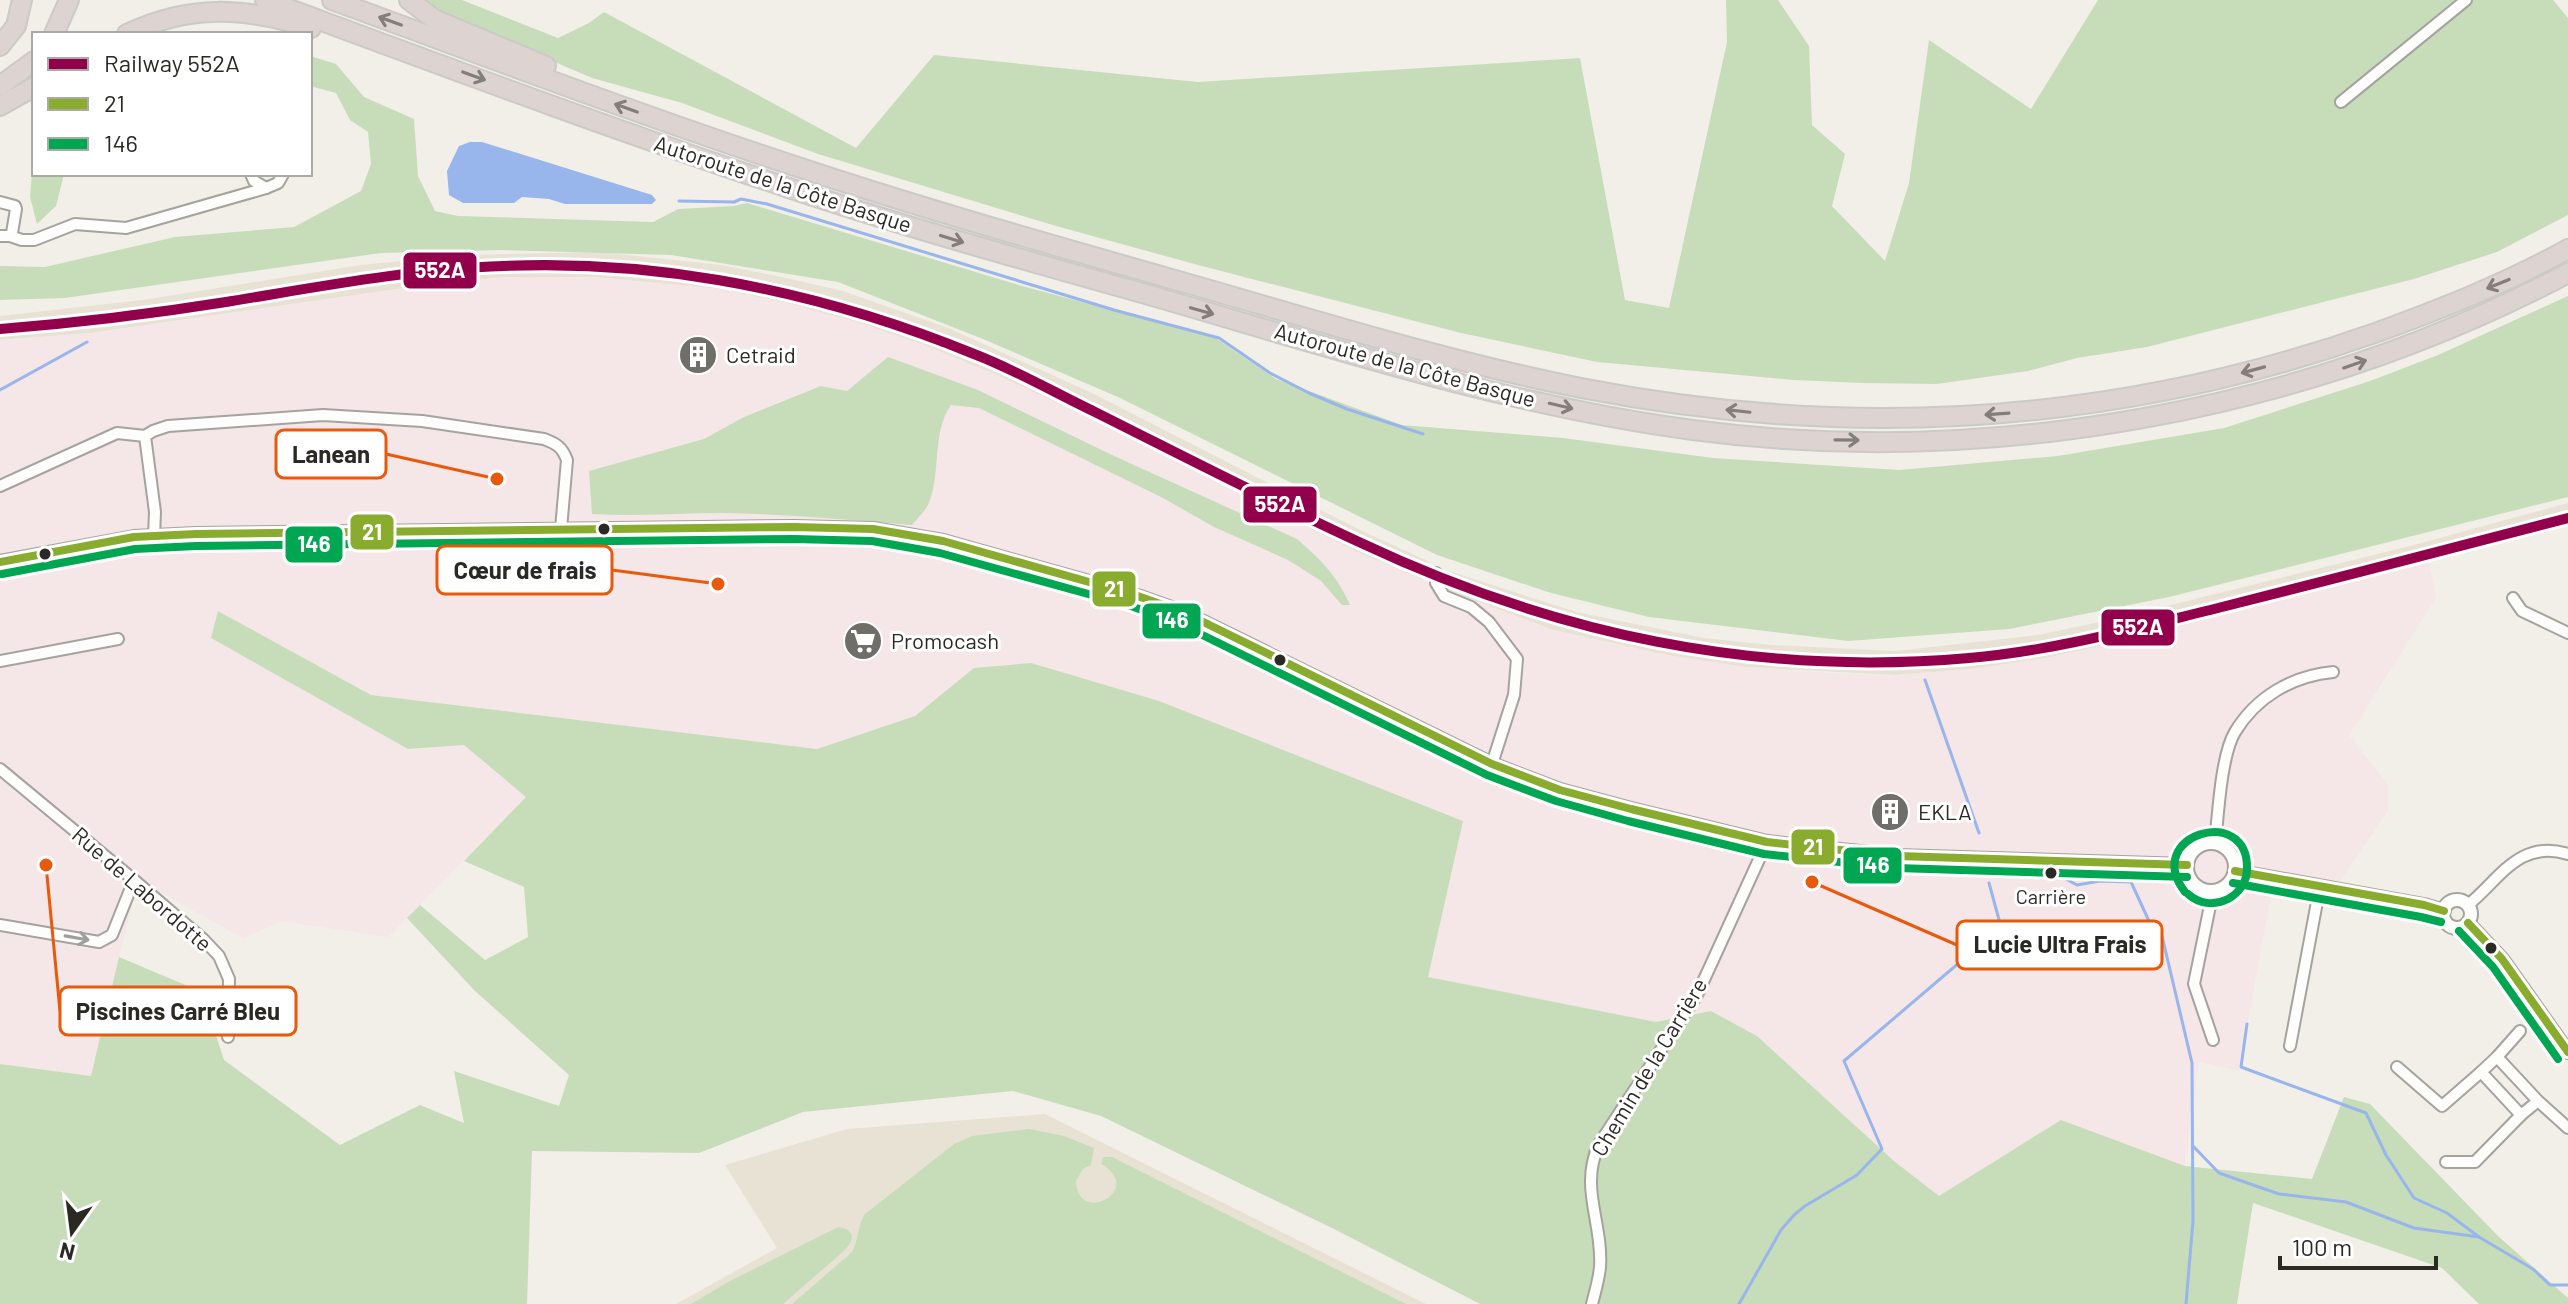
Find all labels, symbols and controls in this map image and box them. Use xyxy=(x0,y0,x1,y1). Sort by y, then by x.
one-way arrow xyxy=(378,13,403,28)
legend xyxy=(32,32,312,176)
text: Railway 552A xyxy=(104,48,240,77)
one-way arrow xyxy=(461,70,486,84)
text: 21 xyxy=(104,88,125,117)
one-way arrow xyxy=(614,99,639,114)
text: 146 xyxy=(104,128,138,157)
street label: Autoroute de la Côte Basque xyxy=(651,129,915,237)
one-way arrow xyxy=(939,233,964,247)
line badge: 552A xyxy=(402,251,478,290)
text: 552A xyxy=(415,256,466,282)
one-way arrow xyxy=(2486,278,2511,293)
one-way arrow xyxy=(1189,304,1214,319)
street label: Autoroute de la Côte Basque xyxy=(1272,317,1539,411)
building icon: Cetraid xyxy=(677,334,719,376)
place label: Cetraid xyxy=(726,341,796,367)
one-way arrow xyxy=(2342,355,2367,370)
one-way arrow xyxy=(2241,363,2267,378)
one-way arrow xyxy=(1548,399,1574,414)
one-way arrow xyxy=(1725,403,1752,418)
one-way arrow xyxy=(1984,407,2011,422)
callout: Lanean xyxy=(276,430,386,478)
one-way arrow xyxy=(1833,433,1860,448)
text: Lanean xyxy=(292,439,370,468)
line badge: 552A xyxy=(1242,485,1318,524)
text: 552A xyxy=(1255,490,1306,516)
line badge: 21 xyxy=(349,513,395,551)
text: 21 xyxy=(362,518,382,544)
unlabelled marker xyxy=(596,521,612,537)
line badge: 146 xyxy=(284,525,344,564)
text: 146 xyxy=(298,530,331,556)
unlabelled marker xyxy=(37,546,53,562)
callout: Cœur de frais xyxy=(437,546,612,594)
text: Cœur de frais xyxy=(453,555,597,584)
line badge: 21 xyxy=(1091,570,1137,608)
text: 21 xyxy=(1104,575,1124,601)
line badge: 146 xyxy=(1141,602,1202,640)
text: 146 xyxy=(1156,606,1189,632)
line badge: 552A xyxy=(2100,608,2176,647)
text: 552A xyxy=(2113,613,2164,639)
supermarket icon: Promocash xyxy=(842,620,884,662)
place label: Promocash xyxy=(891,627,999,653)
unlabelled marker xyxy=(1272,652,1288,668)
building icon: EKLA xyxy=(1869,791,1911,833)
place label: EKLA xyxy=(1918,798,1972,824)
street label: Rue de Labordotte xyxy=(68,821,218,956)
line badge: 21 xyxy=(1790,828,1836,866)
text: 21 xyxy=(1803,833,1823,859)
line badge: 146 xyxy=(1842,846,1903,885)
text: 146 xyxy=(1857,851,1890,877)
marker: Carrière xyxy=(2043,865,2059,881)
place label: Carrière xyxy=(2016,884,2086,908)
callout: Lucie Ultra Frais xyxy=(1957,921,2162,969)
text: Lucie Ultra Frais xyxy=(1974,929,2146,958)
one-way arrow xyxy=(64,932,89,947)
unlabelled marker xyxy=(2483,940,2499,956)
street label: Chemin de la Carrière xyxy=(1585,973,1712,1160)
callout: Piscines Carré Bleu xyxy=(60,987,296,1035)
text: Piscines Carré Bleu xyxy=(76,996,280,1025)
north arrow xyxy=(32,1192,112,1272)
scale bar xyxy=(2280,1220,2436,1270)
text: 100 m xyxy=(2292,1232,2352,1261)
text: N xyxy=(57,1238,77,1267)

